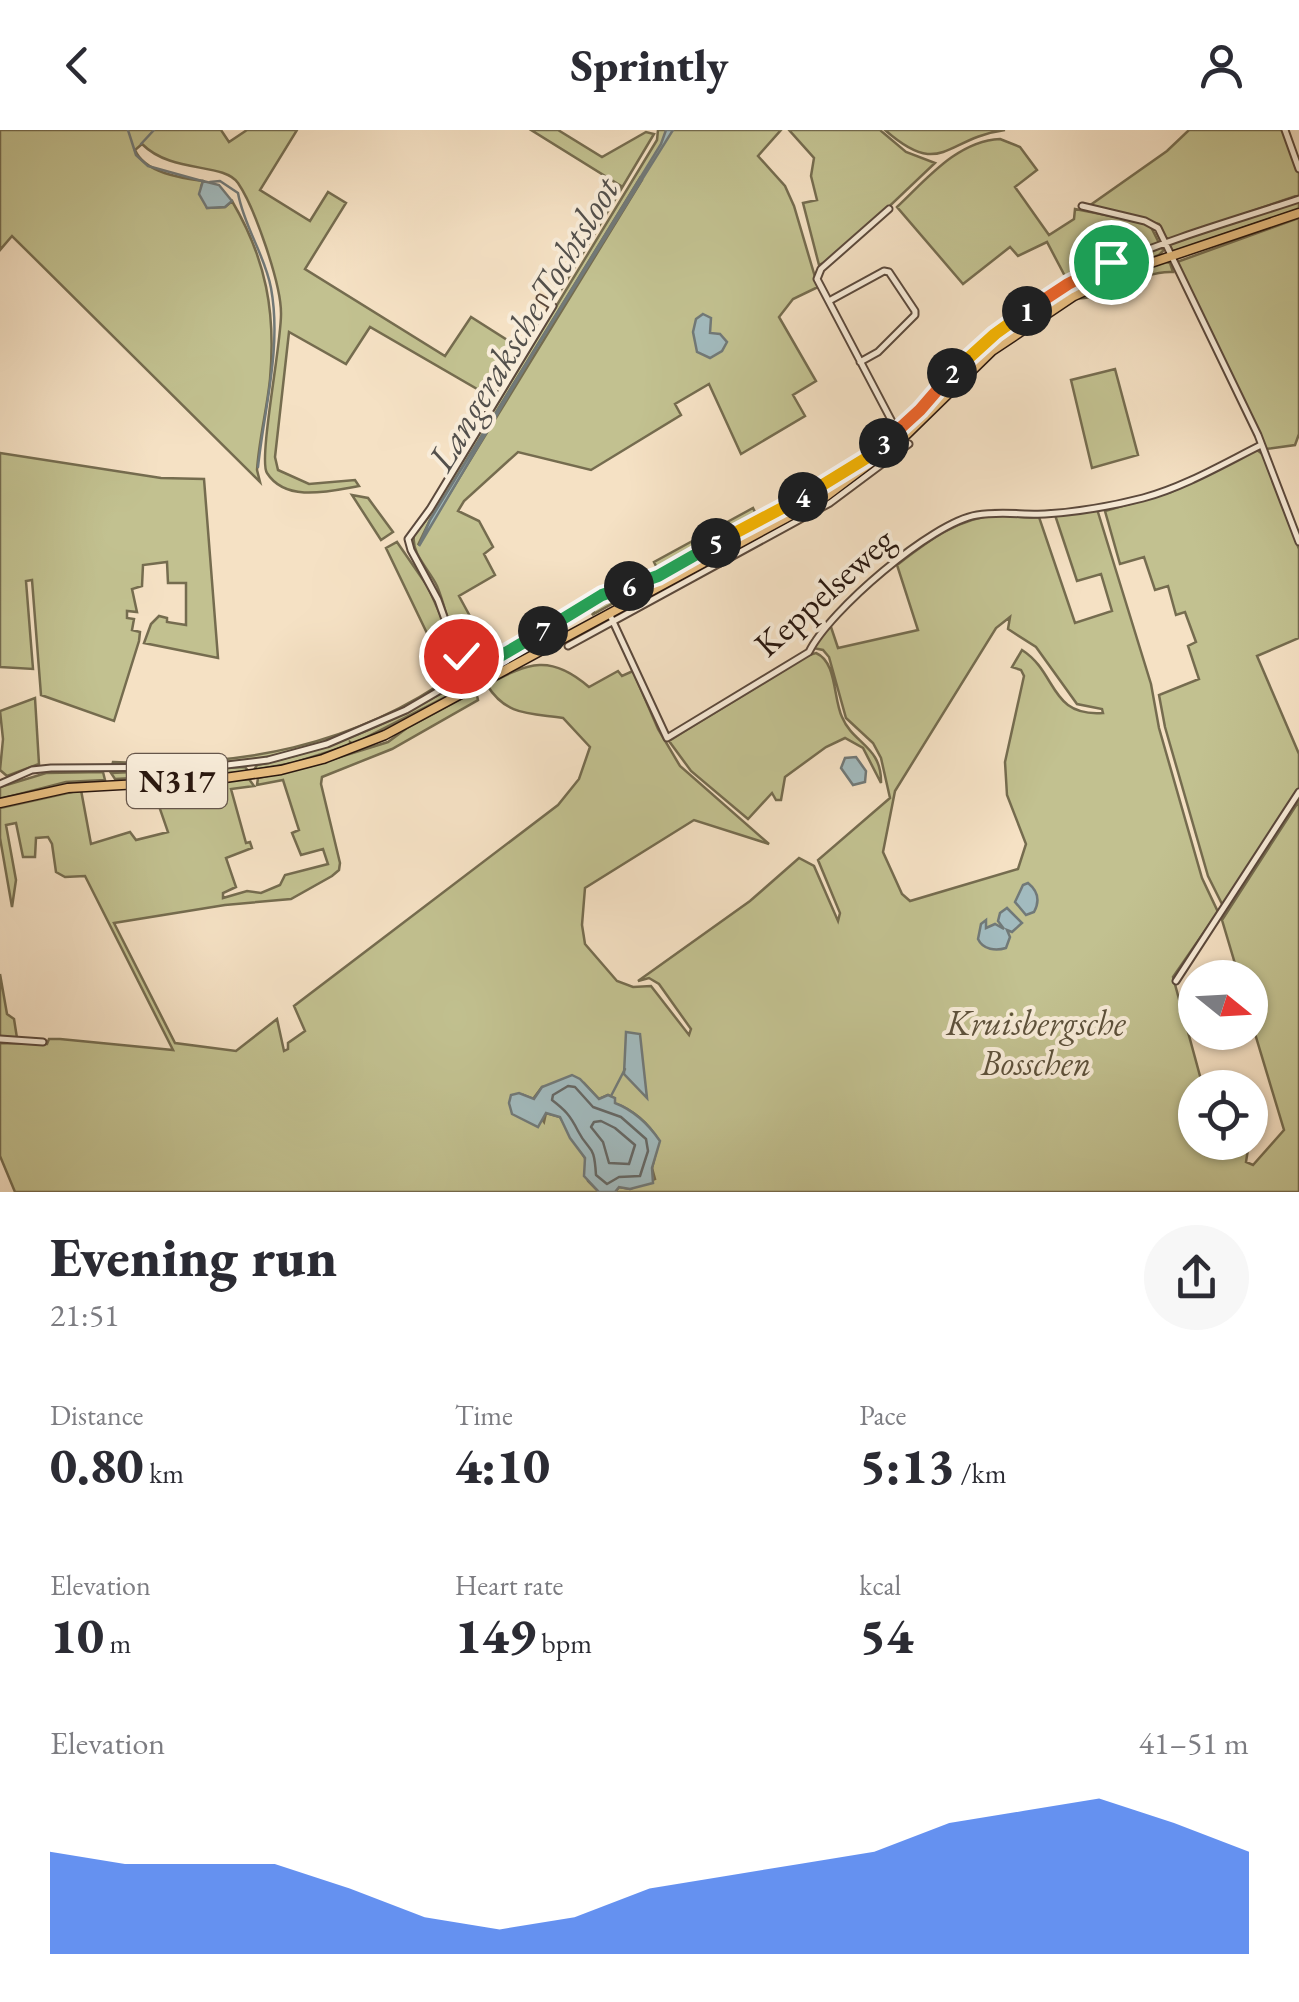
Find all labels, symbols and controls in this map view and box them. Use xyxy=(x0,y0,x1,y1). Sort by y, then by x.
text: Sprintly xyxy=(571,36,728,94)
icon: back xyxy=(50,38,105,93)
icon: person xyxy=(1194,38,1249,93)
water label: Langeraksche Tochtsloot xyxy=(415,166,631,481)
pin xyxy=(1069,220,1154,305)
icon: arrive xyxy=(1084,235,1139,290)
pin: 1 xyxy=(1002,286,1052,336)
text: 1 xyxy=(1020,293,1034,329)
pin: 2 xyxy=(927,348,977,398)
text: 2 xyxy=(945,355,959,391)
pin: 3 xyxy=(859,418,909,468)
text: 3 xyxy=(877,425,891,461)
pin: 4 xyxy=(778,472,828,522)
text: 4 xyxy=(796,479,810,515)
street label: Keppelseweg xyxy=(744,517,904,666)
pin: 5 xyxy=(691,518,741,568)
text: 5 xyxy=(709,525,723,561)
pin: 6 xyxy=(604,561,654,611)
text: 6 xyxy=(622,568,636,604)
pin: 7 xyxy=(518,606,568,656)
text: 7 xyxy=(536,613,550,649)
pin xyxy=(419,614,504,699)
icon: check xyxy=(434,629,489,684)
road number: N317 xyxy=(127,754,227,808)
north arrow xyxy=(1178,960,1268,1050)
map controls xyxy=(1178,960,1268,1160)
park label: Kruisbergsche Bosschen xyxy=(945,1000,1127,1085)
button: locate xyxy=(1178,1070,1268,1160)
text: Evening run xyxy=(50,1221,337,1292)
button: share xyxy=(1144,1225,1249,1330)
text: 21:51 xyxy=(50,1294,119,1336)
text: Distance xyxy=(50,1397,144,1433)
text: Time xyxy=(455,1397,513,1433)
text: Pace xyxy=(859,1397,906,1433)
text: 0.80 xyxy=(50,1433,144,1498)
text: 4:10 xyxy=(455,1433,550,1498)
text: 5:13 xyxy=(859,1433,955,1498)
text: km xyxy=(144,1455,184,1491)
text: /km xyxy=(955,1455,1006,1491)
text: Elevation xyxy=(50,1567,151,1603)
text: Heart rate xyxy=(455,1567,563,1603)
text: kcal xyxy=(859,1567,901,1603)
text: 10 xyxy=(50,1603,104,1668)
text: 149 xyxy=(455,1603,536,1668)
text: 54 xyxy=(859,1603,913,1668)
text: m xyxy=(104,1625,131,1661)
text: bpm xyxy=(536,1625,592,1661)
text: Elevation xyxy=(50,1722,165,1764)
text: 41–51 m xyxy=(1139,1722,1249,1764)

